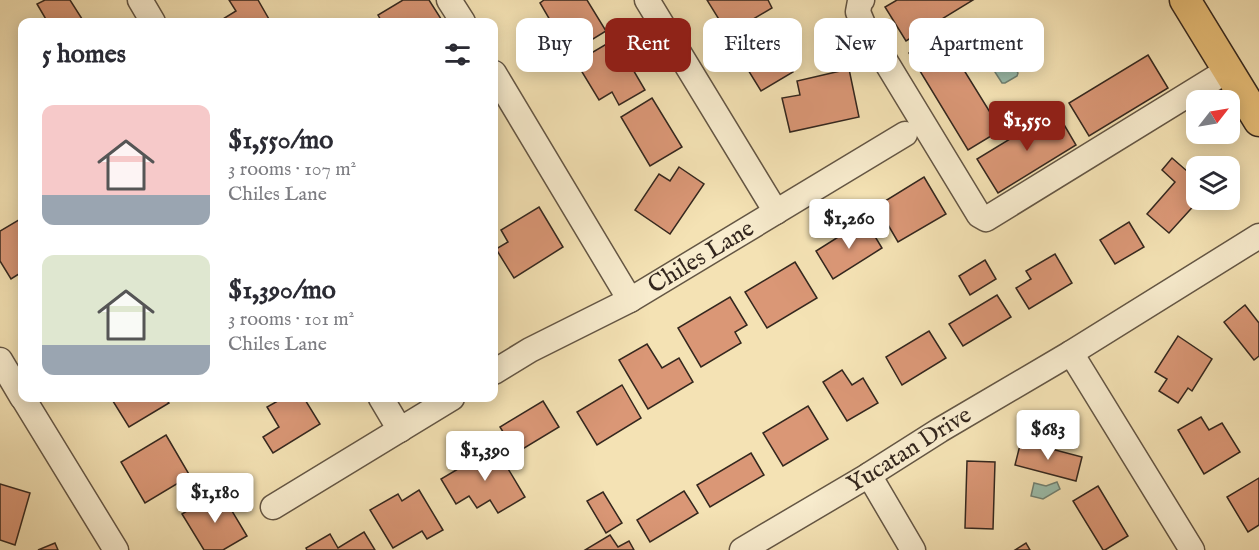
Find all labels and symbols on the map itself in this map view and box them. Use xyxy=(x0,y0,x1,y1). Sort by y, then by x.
north arrow xyxy=(1186,90,1240,144)
pin: $1,550 xyxy=(978,101,1076,152)
pin: $1,260 xyxy=(800,199,898,250)
street label: Chiles Lane xyxy=(642,213,760,301)
street label: Yucatan Drive xyxy=(841,399,977,500)
pin: $683 xyxy=(1012,410,1084,461)
pin: $1,390 xyxy=(436,431,534,482)
pin: $1,180 xyxy=(166,473,264,524)

